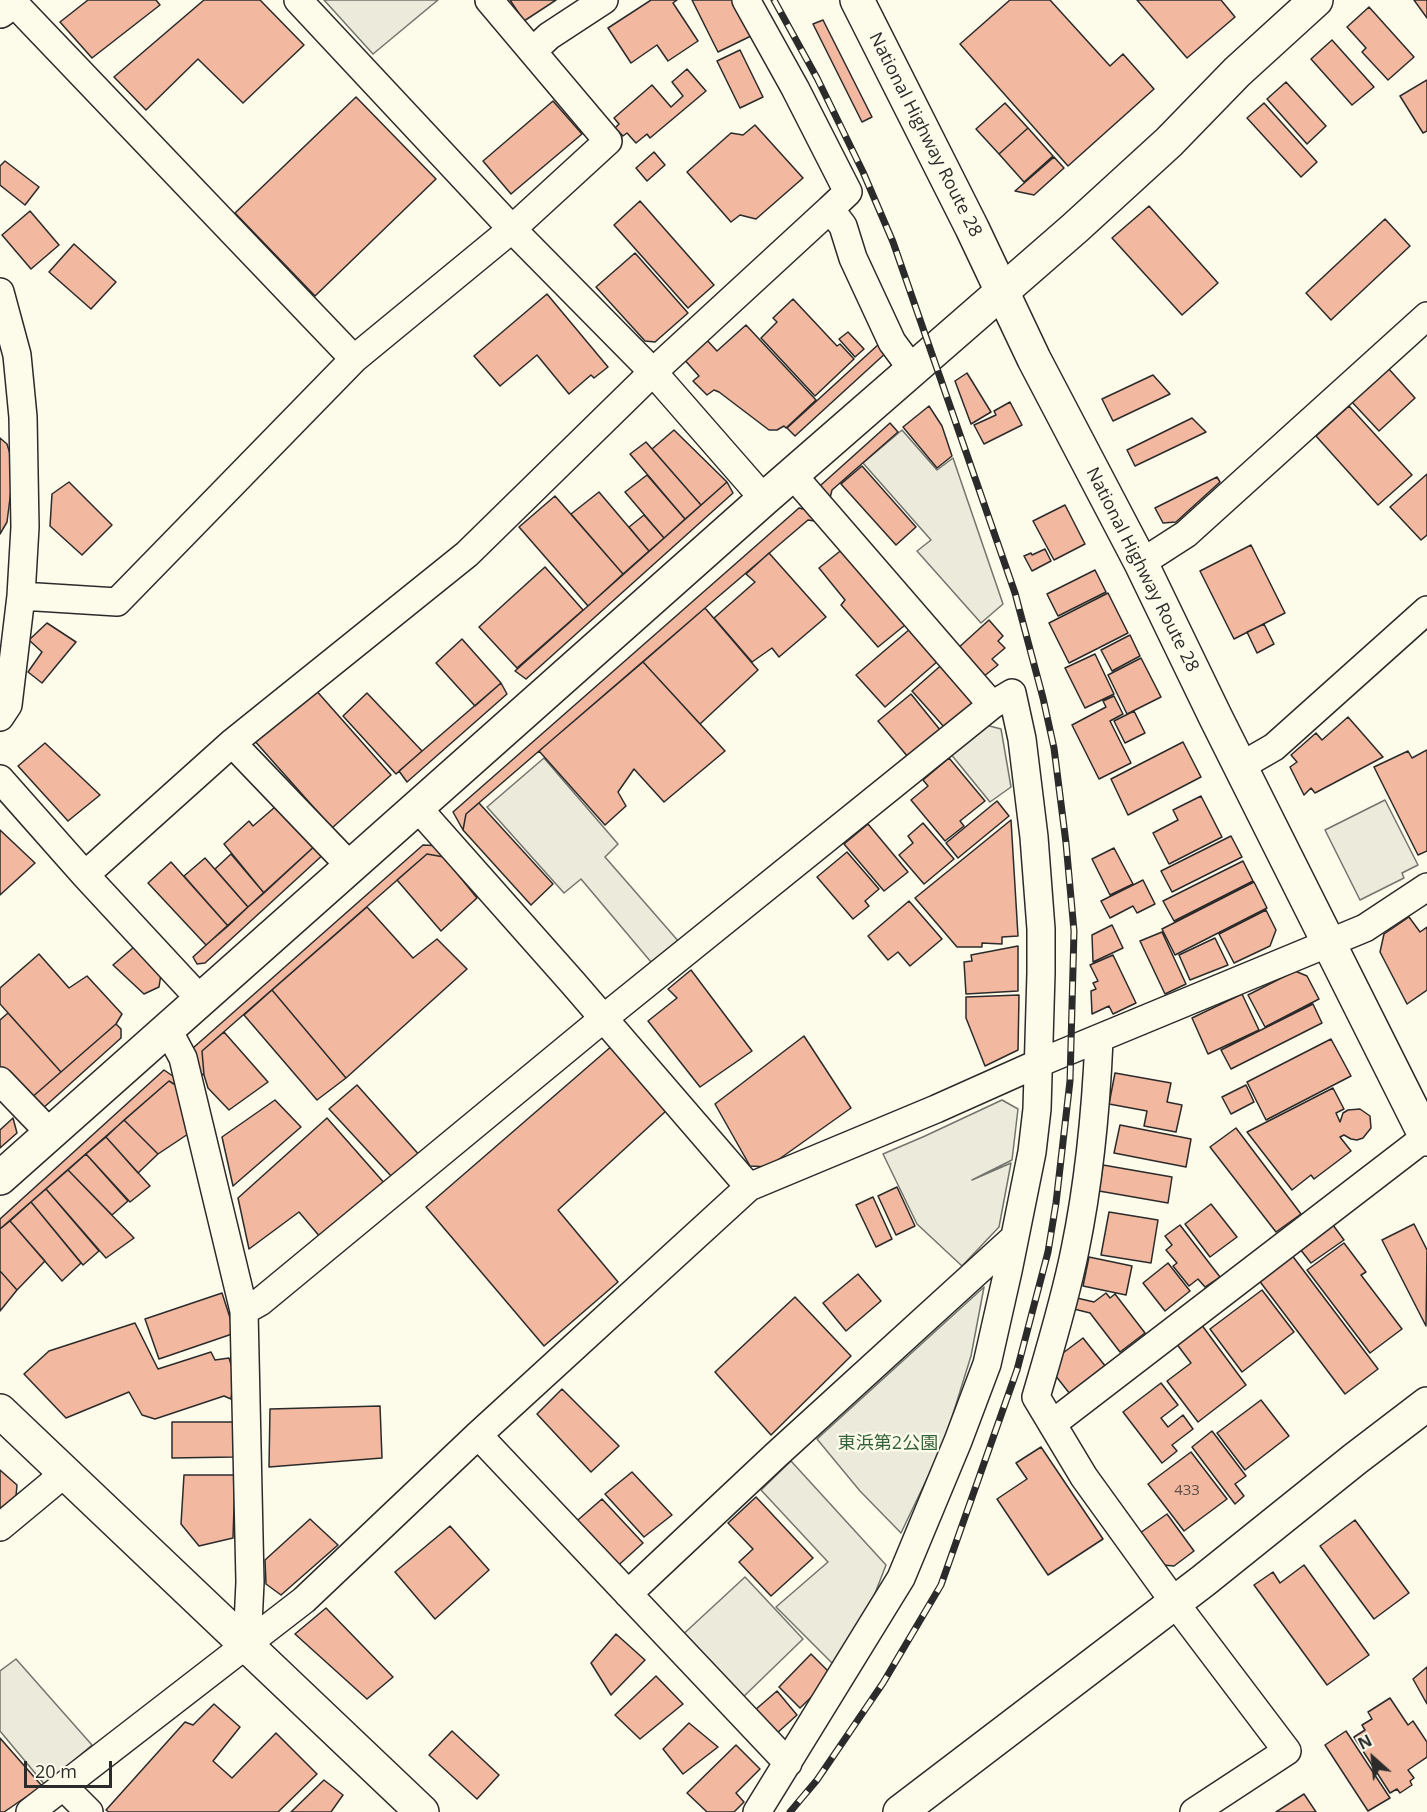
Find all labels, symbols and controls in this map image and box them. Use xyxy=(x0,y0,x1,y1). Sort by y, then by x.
street label: National Highway Route 28 xyxy=(864,29,986,241)
street label: National Highway Route 28 xyxy=(1081,464,1203,676)
park label: 東浜第2公園 xyxy=(838,1433,938,1455)
house number: 433 xyxy=(1174,1482,1200,1500)
north arrow xyxy=(1343,1728,1403,1788)
text: N xyxy=(1354,1729,1376,1755)
scale bar xyxy=(27,1749,116,1787)
text: 20 m xyxy=(35,1759,77,1783)

